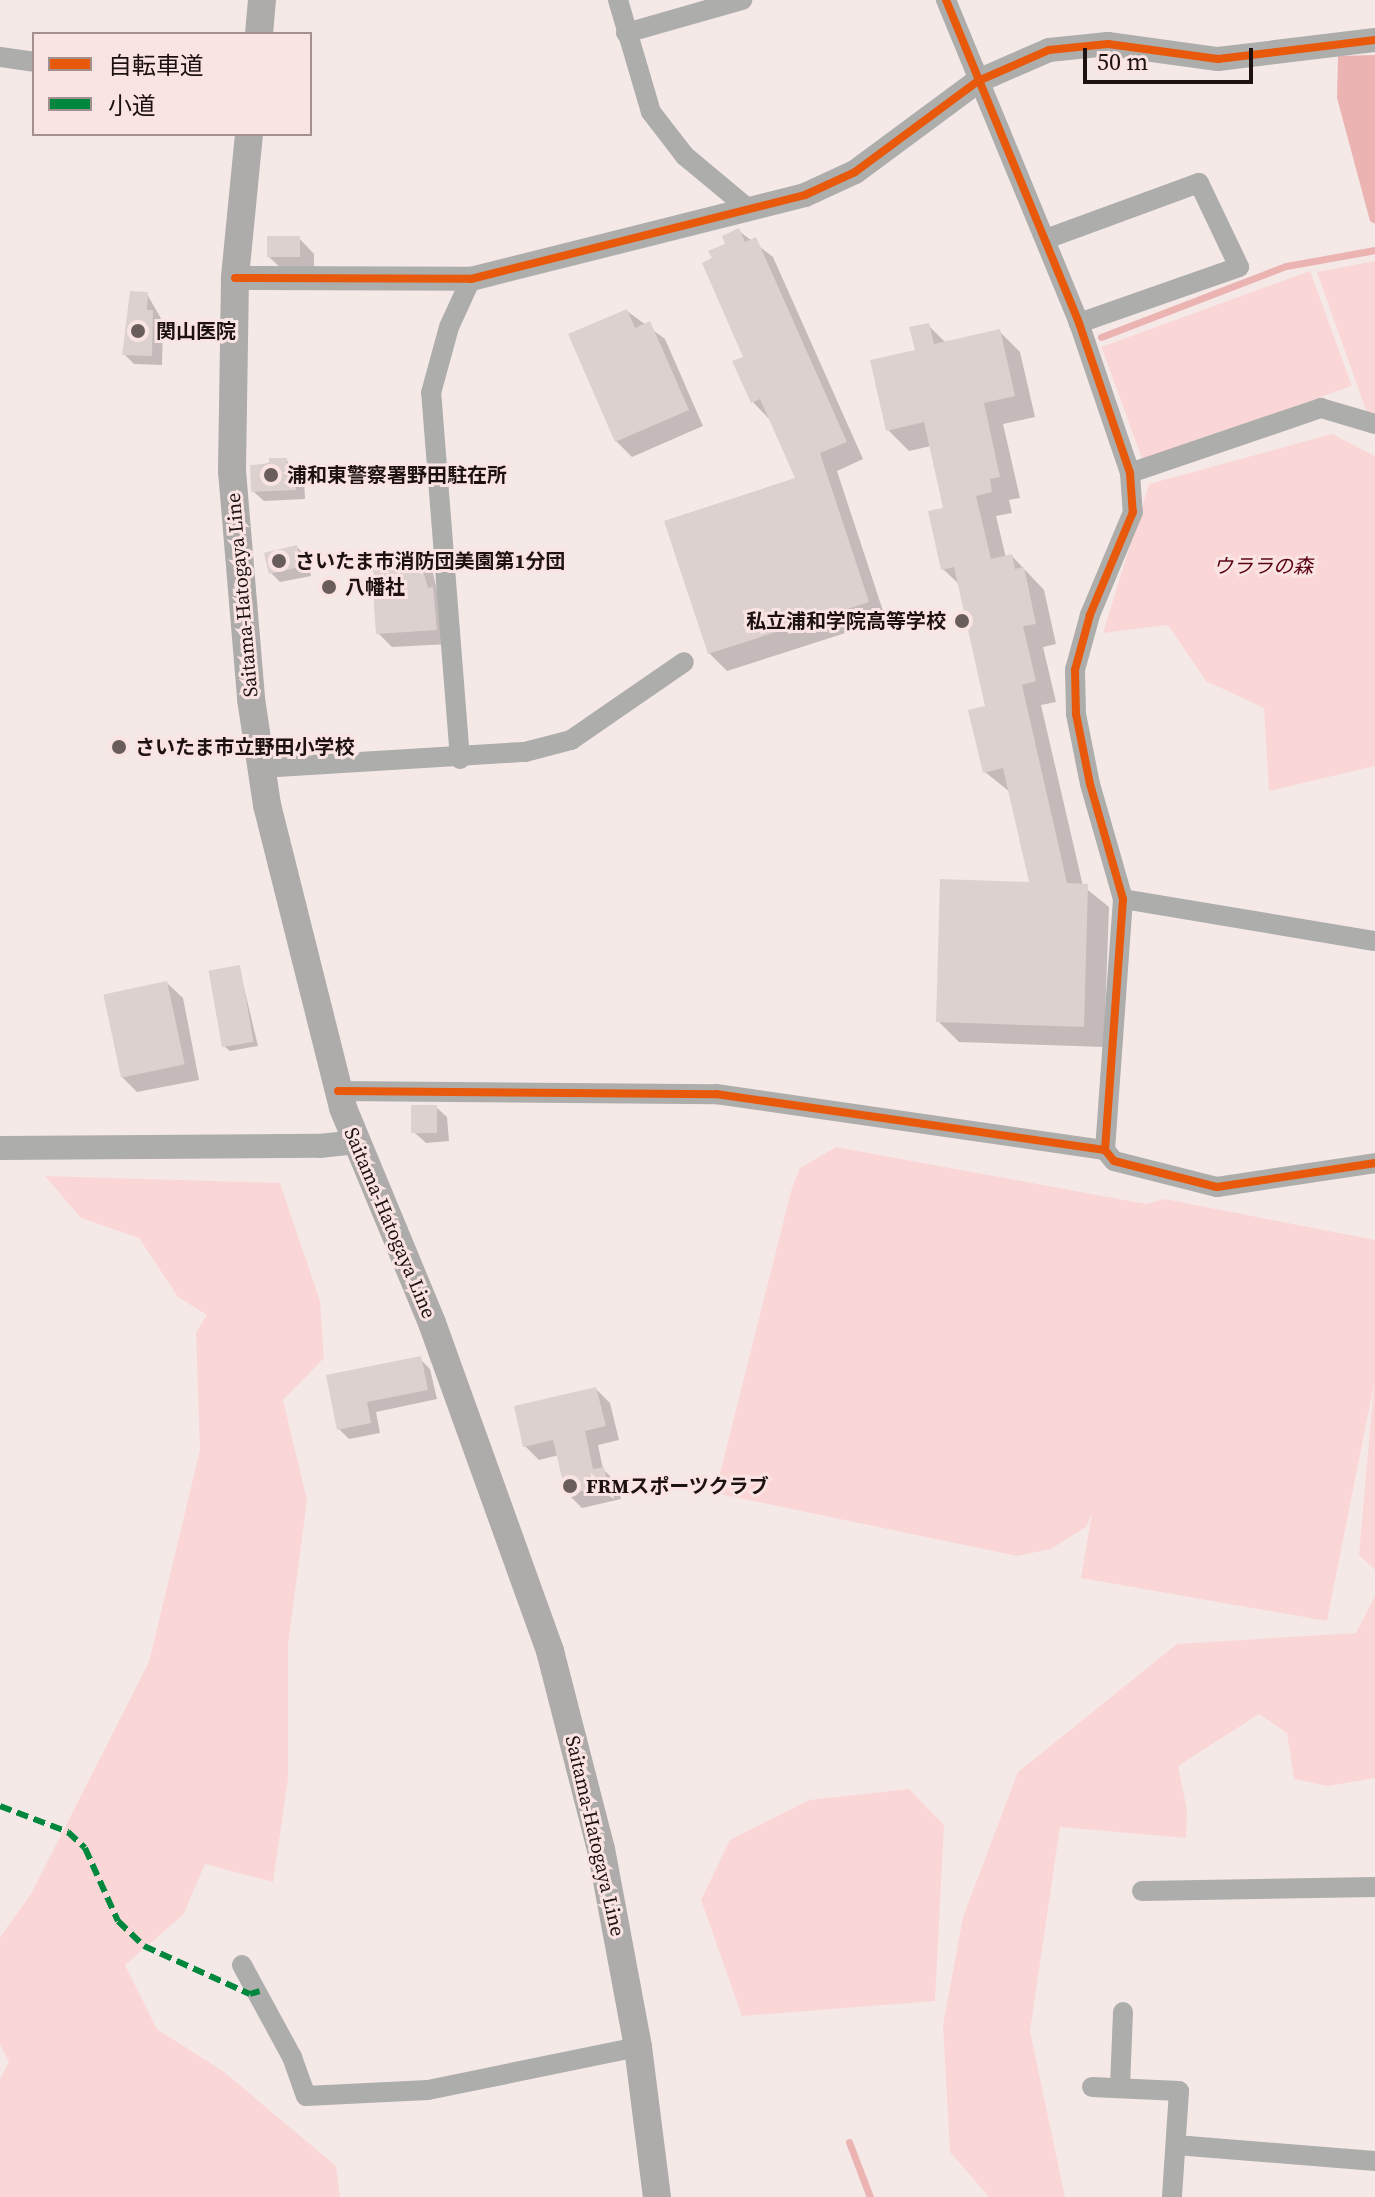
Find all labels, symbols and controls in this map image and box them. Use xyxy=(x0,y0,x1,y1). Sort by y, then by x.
legend xyxy=(32,32,312,136)
scale bar xyxy=(1087,32,1257,82)
text: 50 m xyxy=(1097,45,1148,78)
text: 自転車道 xyxy=(108,49,204,82)
text: 小道 xyxy=(108,89,156,122)
place label: 関山医院 xyxy=(156,319,236,343)
marker: 関山医院 xyxy=(127,320,149,342)
place label: 浦和東警察署野田駐在所 xyxy=(287,463,507,487)
marker: 浦和東警察署野田駐在所 xyxy=(262,466,280,484)
street label: Saitama-Hatogaya Line xyxy=(221,492,263,698)
place label: さいたま市消防団美園第1分団 xyxy=(295,549,566,573)
marker: さいたま市消防団美園第1分団 xyxy=(270,552,288,570)
park label: ウララの森 xyxy=(1213,554,1313,578)
place label: 八幡社 xyxy=(345,575,405,599)
marker: 八幡社 xyxy=(320,578,338,596)
place label: 私立浦和学院高等学校 xyxy=(746,609,946,633)
marker: 私立浦和学院高等学校 xyxy=(953,612,971,630)
place label: さいたま市立野田小学校 xyxy=(135,735,355,759)
marker: さいたま市立野田小学校 xyxy=(110,738,128,756)
street label: Saitama-Hatogaya Line xyxy=(339,1124,441,1322)
place label: FRMスポーツクラブ xyxy=(586,1474,769,1498)
marker: FRMスポーツクラブ xyxy=(561,1477,579,1495)
street label: Saitama-Hatogaya Line xyxy=(560,1733,630,1939)

